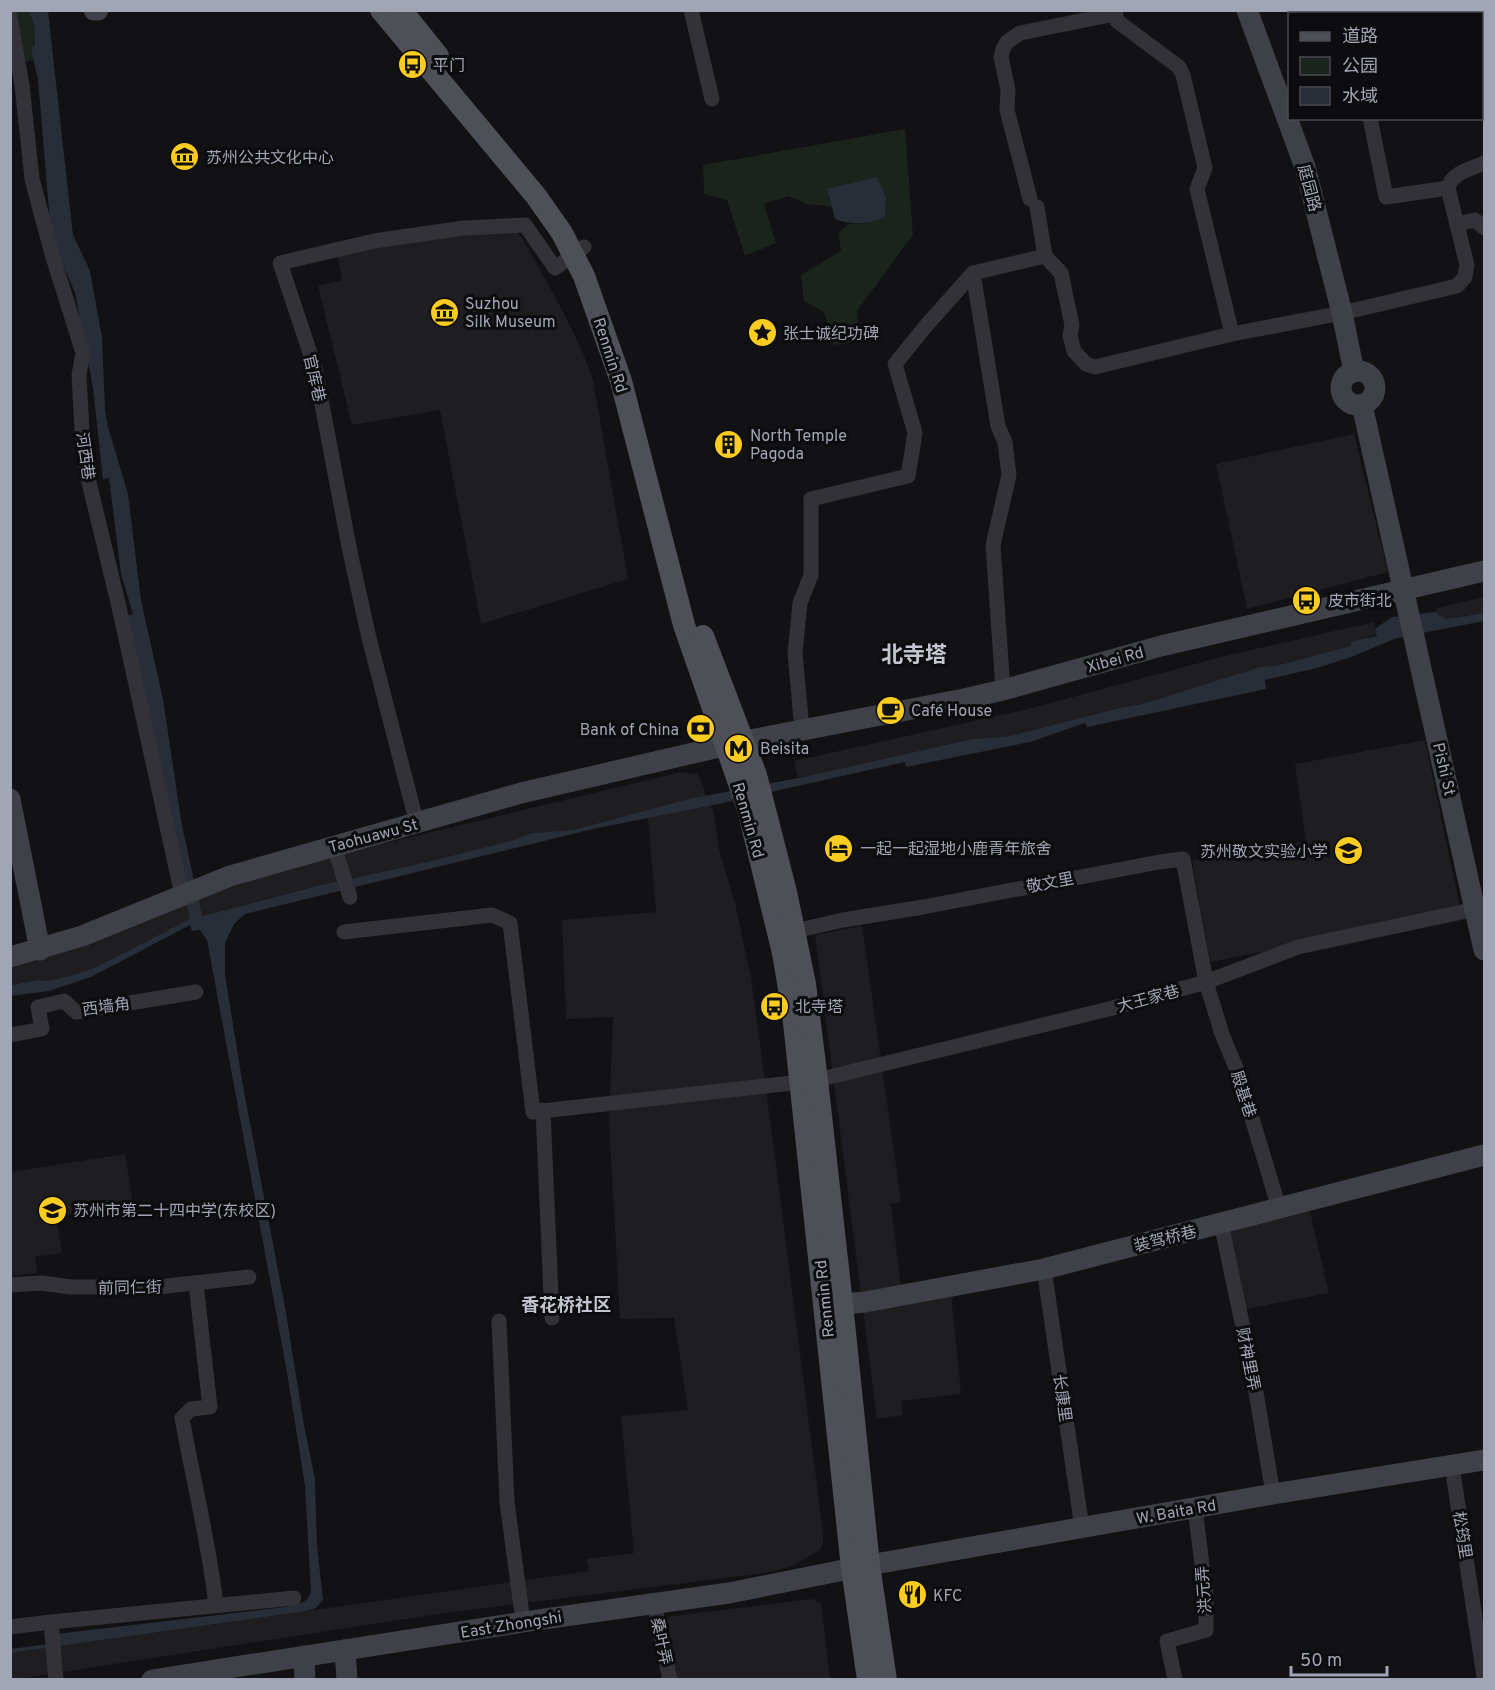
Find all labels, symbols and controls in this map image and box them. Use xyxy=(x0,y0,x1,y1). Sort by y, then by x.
legend xyxy=(1288,12,1483,120)
text: 道路 xyxy=(1342,26,1378,49)
bus stop icon: 平门 xyxy=(396,49,428,81)
text: 公园 xyxy=(1342,56,1378,79)
place label: 平门 xyxy=(433,57,465,77)
text: 水域 xyxy=(1342,86,1378,109)
museum icon: 苏州公共文化中心 xyxy=(169,141,201,173)
place label: 苏州公共文化中心 xyxy=(206,149,334,169)
street label: 庭园路 xyxy=(1292,163,1324,214)
place label: Suzhou Silk Museum xyxy=(465,295,556,333)
museum icon: Suzhou Silk Museum xyxy=(428,296,460,328)
street label: Renmin Rd xyxy=(588,316,631,396)
place icon: 张士诚纪功碑 xyxy=(746,317,778,349)
place label: 张士诚纪功碑 xyxy=(783,325,879,345)
street label: 官库巷 xyxy=(298,353,328,404)
place label: North Temple Pagoda xyxy=(750,427,847,465)
building icon: North Temple Pagoda xyxy=(713,428,745,460)
street label: 河西巷 xyxy=(71,431,97,481)
bus stop icon: 皮市街北 xyxy=(1291,584,1323,616)
place label: 皮市街北 xyxy=(1328,592,1392,612)
district label: 北寺塔 xyxy=(881,643,947,670)
street label: Xibei Rd xyxy=(1085,643,1146,679)
cafe icon: Café House xyxy=(874,694,906,726)
place label: Café House xyxy=(911,702,992,722)
bank icon: Bank of China xyxy=(684,713,716,745)
place label: Bank of China xyxy=(580,721,679,741)
metro station icon: Beisita xyxy=(723,732,755,764)
place label: Beisita xyxy=(760,740,809,760)
street label: Pishi St xyxy=(1427,741,1459,798)
street label: Renmin Rd xyxy=(727,780,767,861)
street label: Taohuawu St xyxy=(327,815,421,858)
hotel icon: 一起一起·湿地小鹿青年旅舍 xyxy=(823,832,855,864)
school or university icon: 苏州敬文实验小学 xyxy=(1333,835,1365,867)
place label: 一起一起·湿地小鹿青年旅舍 xyxy=(860,840,1052,860)
place label: 苏州敬文实验小学 xyxy=(1200,843,1328,863)
street label: 敬文里 xyxy=(1025,870,1076,898)
street label: 大王家巷 xyxy=(1115,982,1182,1018)
bus stop icon: 北寺塔 xyxy=(758,990,790,1022)
street label: 西墙角 xyxy=(81,994,131,1021)
place label: 北寺塔 xyxy=(795,998,843,1018)
street label: 殿基巷 xyxy=(1225,1069,1259,1121)
school or university icon: 苏州市第二十四中学(东校区) xyxy=(36,1194,68,1226)
place label: 苏州市第二十四中学(东校区) xyxy=(73,1202,276,1222)
street label: 装驾桥巷 xyxy=(1132,1222,1199,1257)
street label: Renmin Rd xyxy=(812,1259,840,1339)
street label: 前同仁街 xyxy=(98,1278,162,1300)
district label: 香花桥社区 xyxy=(521,1295,611,1318)
street label: 财神里弄 xyxy=(1231,1326,1263,1393)
street label: 长康里 xyxy=(1048,1373,1074,1423)
street label: W. Baita Rd xyxy=(1135,1496,1218,1530)
street label: 松筠里 xyxy=(1447,1510,1475,1561)
street label: 洪元弄 xyxy=(1193,1565,1217,1615)
restaurant icon: KFC xyxy=(896,1579,928,1611)
place label: KFC xyxy=(933,1587,962,1607)
street label: East Zhongshi xyxy=(459,1608,563,1644)
street label: 桑叶弄 xyxy=(645,1616,675,1667)
scale bar xyxy=(1291,1639,1387,1677)
text: 50 m xyxy=(1300,1650,1342,1673)

